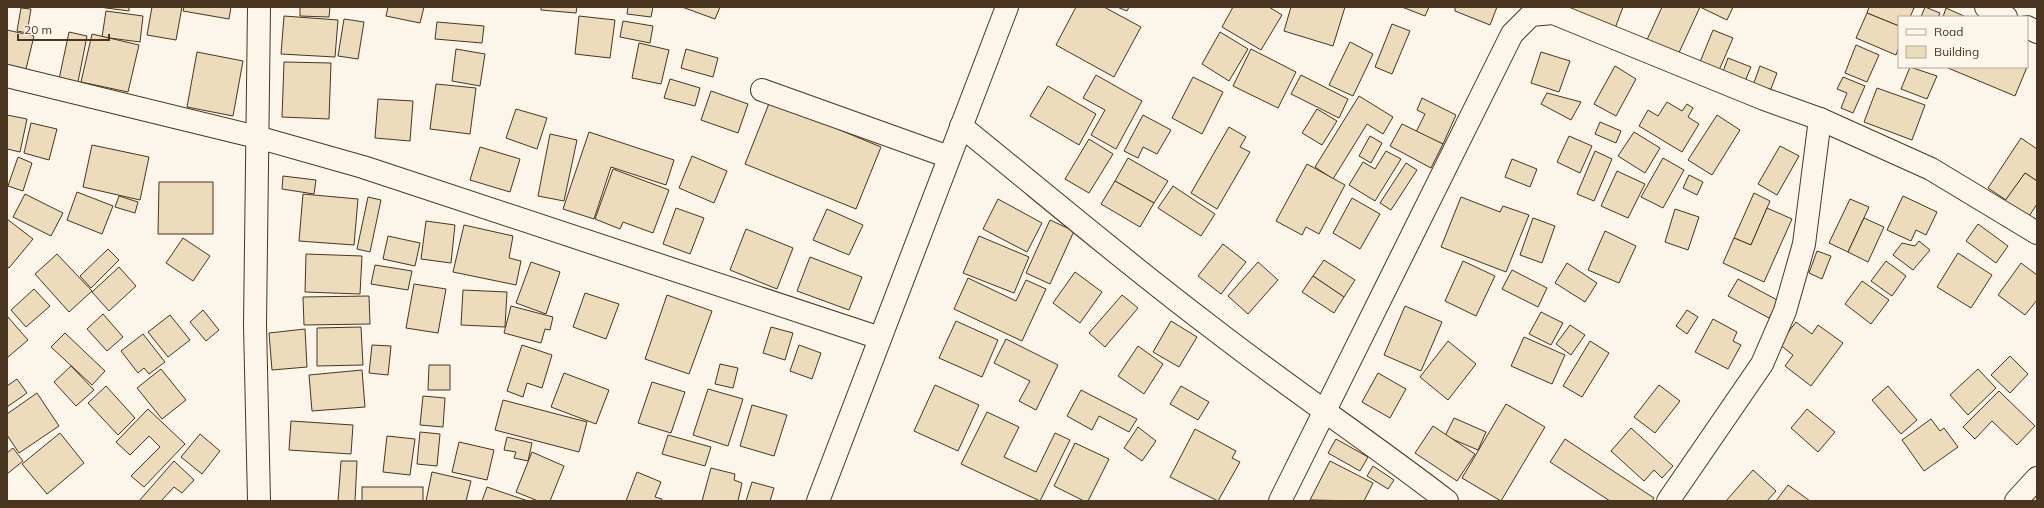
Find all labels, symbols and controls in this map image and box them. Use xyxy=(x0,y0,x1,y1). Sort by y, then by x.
scale bar xyxy=(18,16,109,42)
legend xyxy=(1898,16,2028,68)
text: 20 m xyxy=(24,22,52,37)
text: Road xyxy=(1934,24,1963,39)
text: Building xyxy=(1934,44,1979,59)

